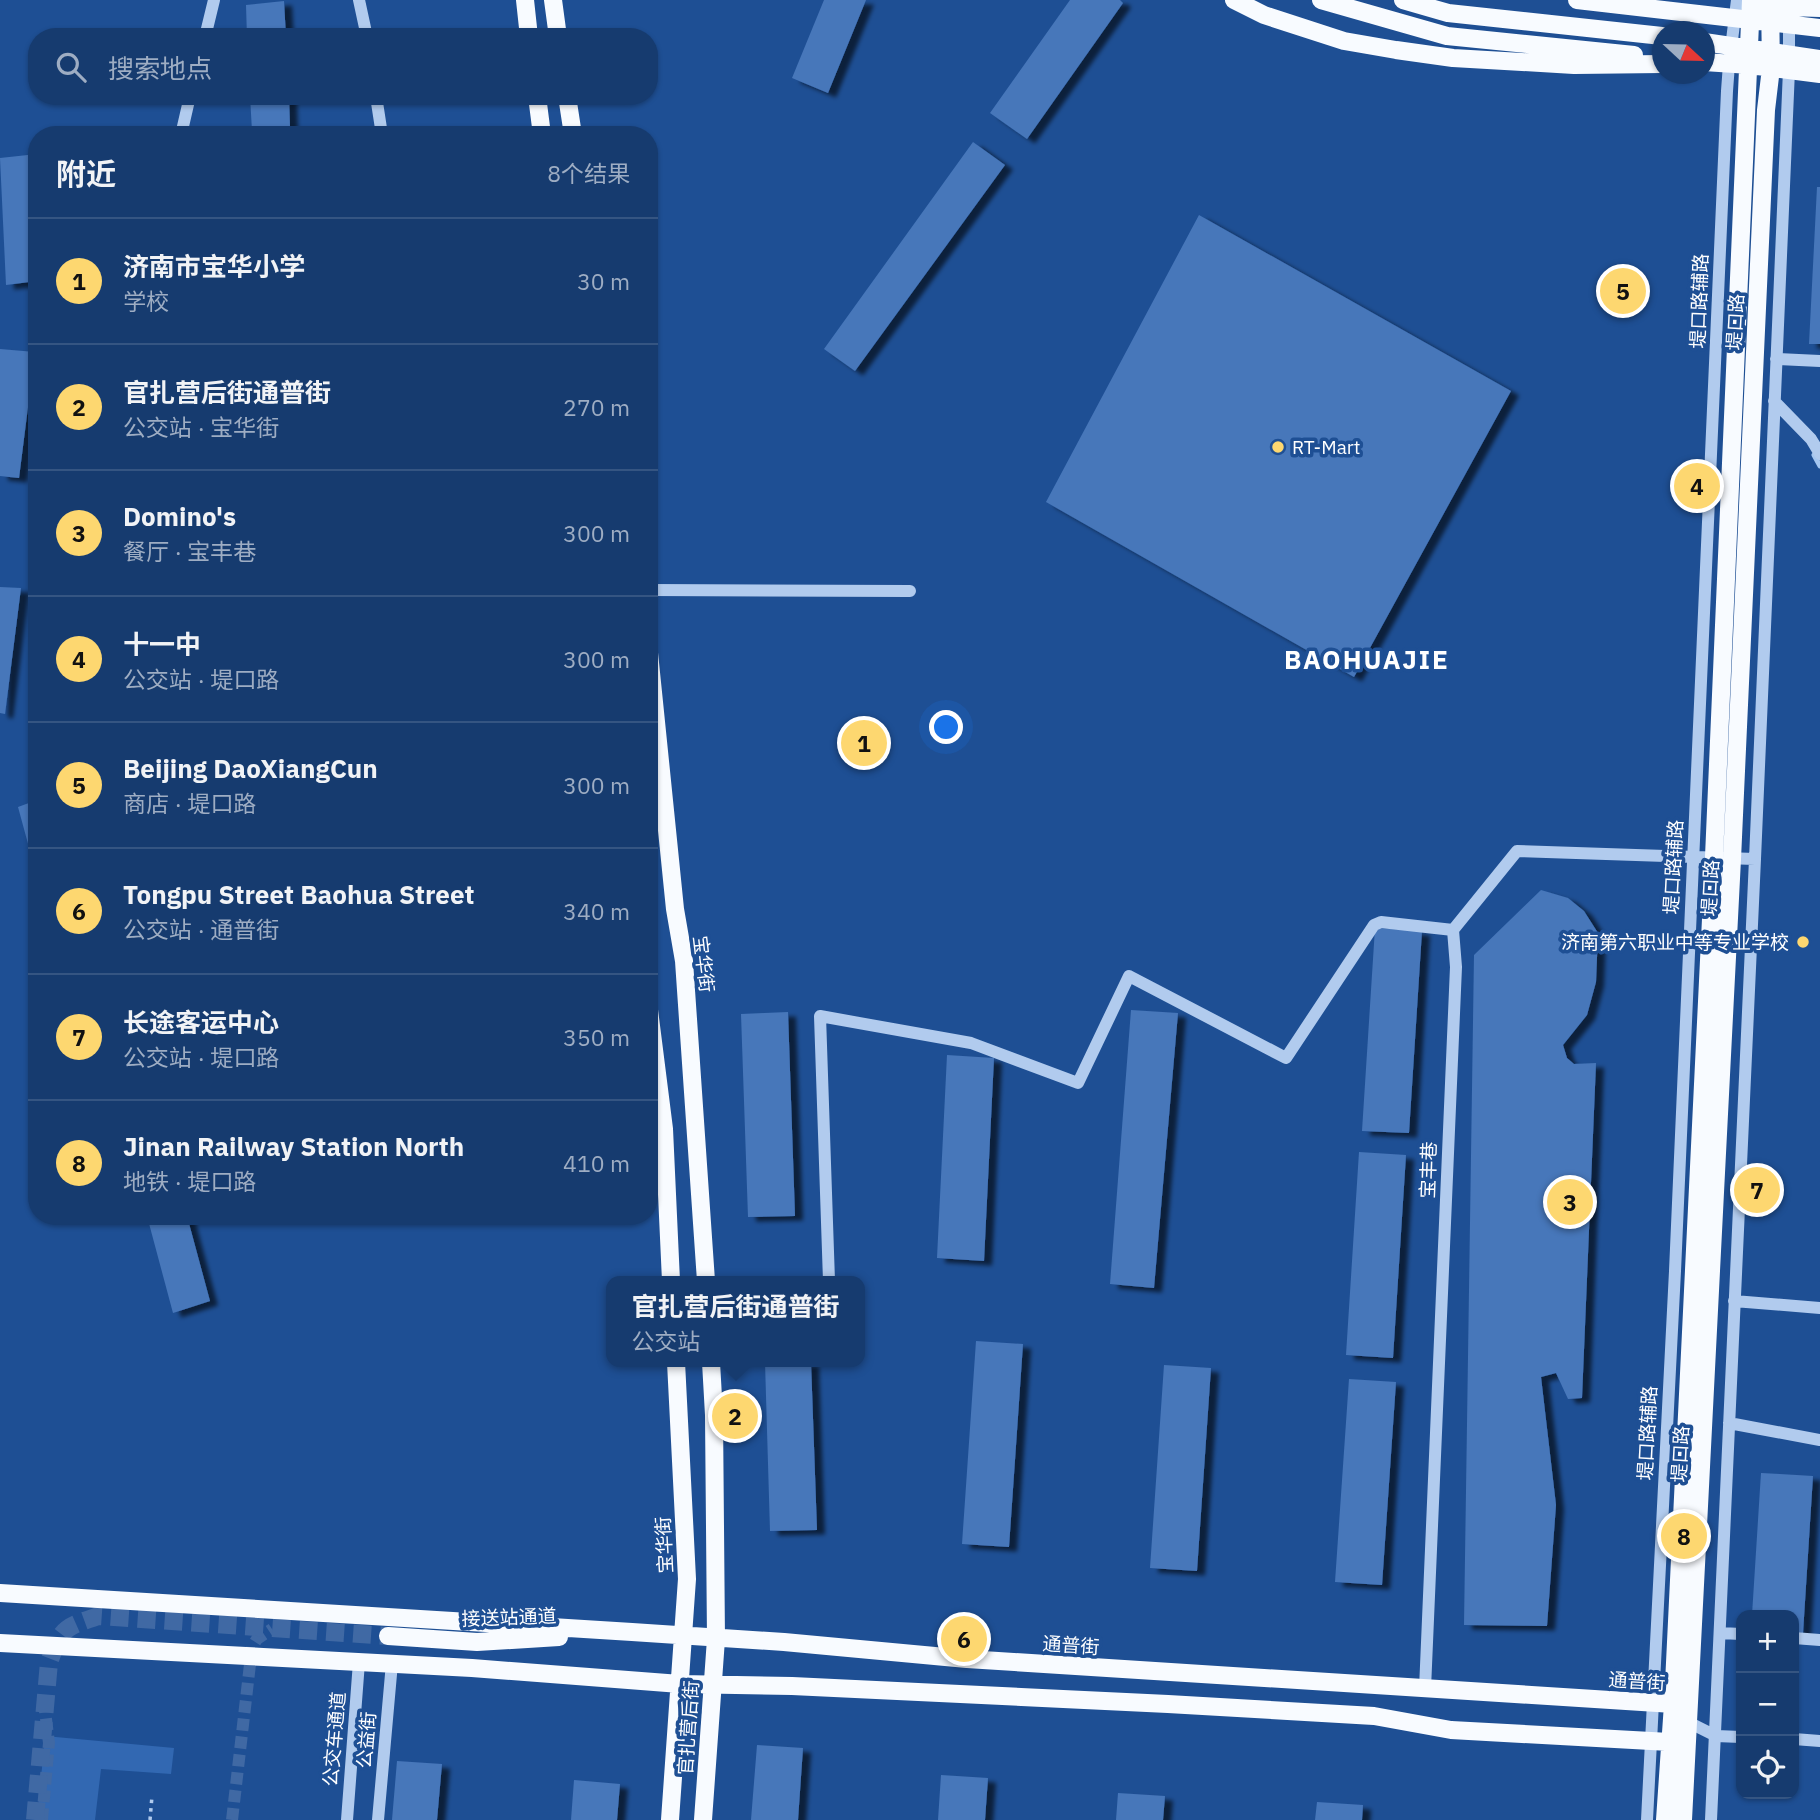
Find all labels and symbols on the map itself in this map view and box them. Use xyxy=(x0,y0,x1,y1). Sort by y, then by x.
north arrow xyxy=(1652,21,1715,84)
street label: 堤口路辅路 xyxy=(1685,253,1713,349)
pin: 5 xyxy=(1600,265,1646,317)
street label: 堤口路 xyxy=(1722,293,1748,351)
place label: RT-Mart xyxy=(1292,435,1361,459)
marker: RT-Mart xyxy=(1270,439,1286,455)
pin: 4 xyxy=(1674,460,1720,512)
district label: BAOHUAJIE xyxy=(1284,642,1450,676)
your location xyxy=(929,710,963,744)
pin: 1 xyxy=(841,717,887,769)
street label: 堤口路辅路 xyxy=(1659,819,1687,915)
street label: 堤口路 xyxy=(1697,859,1723,917)
place label: 济南第六职业中等专业学校 xyxy=(1561,930,1789,954)
street label: 宝华街 xyxy=(689,934,719,994)
marker: 济南第六职业中等专业学校 xyxy=(1795,934,1811,950)
street label: 宝丰巷 xyxy=(1415,1141,1441,1199)
pin: 7 xyxy=(1734,1164,1780,1216)
pin: 3 xyxy=(1547,1176,1593,1228)
street label: 堤口路辅路 xyxy=(1633,1385,1661,1481)
pin: 2 xyxy=(712,1390,758,1442)
street label: 堤口路 xyxy=(1667,1425,1693,1483)
pin: 8 xyxy=(1661,1510,1707,1562)
street label: 宝华街 xyxy=(651,1516,677,1574)
street label: 接送站通道 xyxy=(461,1603,557,1631)
pin: 6 xyxy=(941,1613,987,1665)
street label: 通普街 xyxy=(1042,1631,1100,1659)
street label: 通普街 xyxy=(1608,1667,1666,1695)
street label: 官扎营后街 xyxy=(673,1680,703,1776)
street label: 公交车通道 xyxy=(318,1691,350,1787)
street label: 公益街 xyxy=(352,1711,380,1769)

